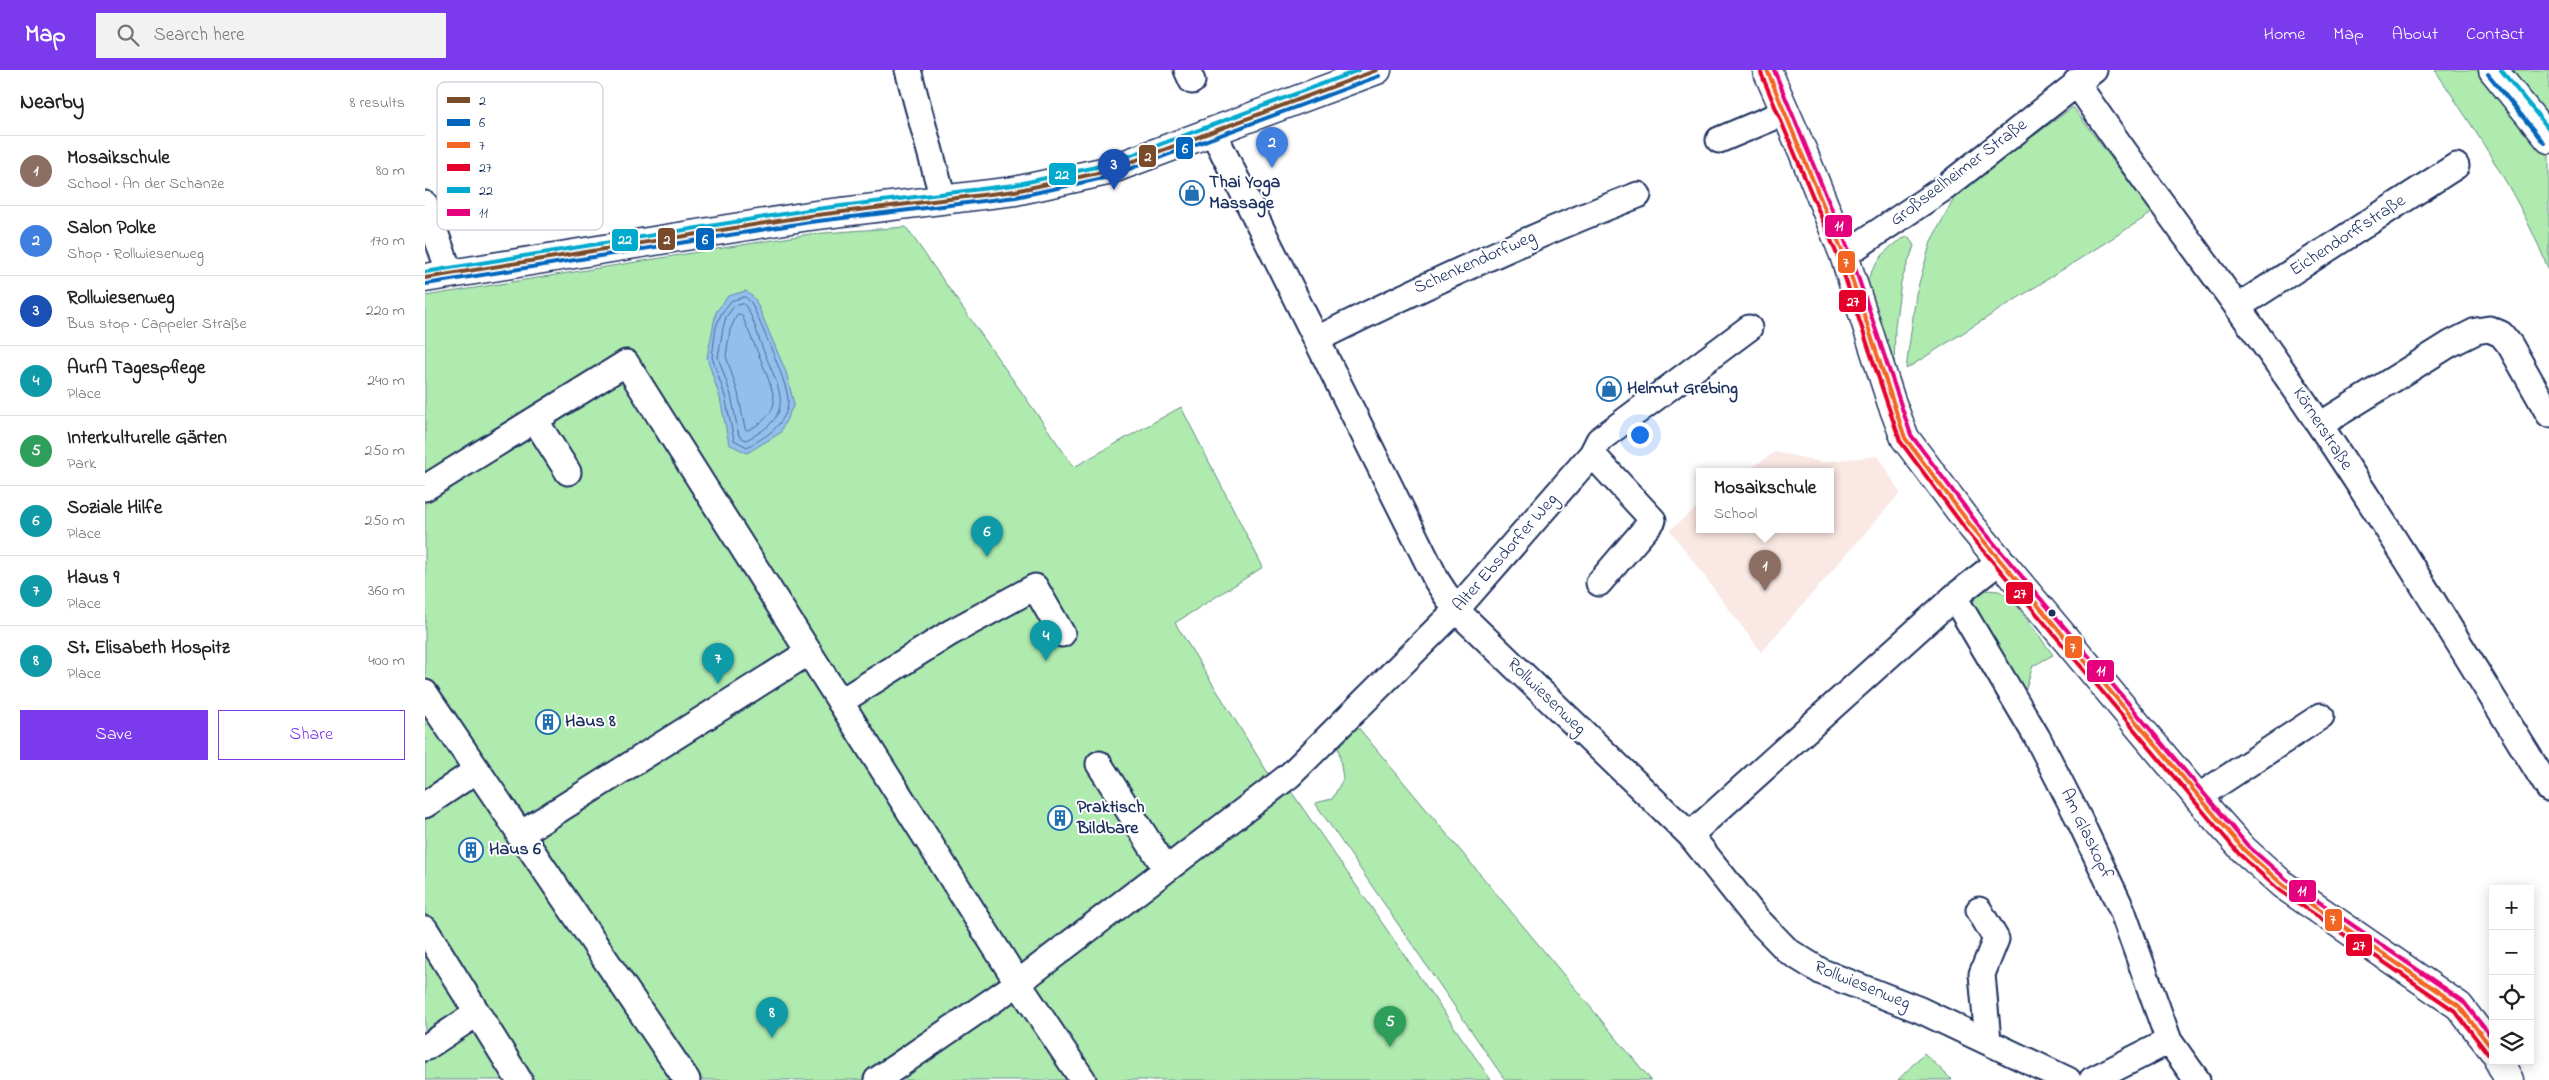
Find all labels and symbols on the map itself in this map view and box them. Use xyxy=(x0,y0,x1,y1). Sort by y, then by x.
legend xyxy=(437,82,603,230)
text: 2 xyxy=(479,91,486,112)
street label: Großseelheimer Straße xyxy=(1885,112,2034,233)
text: 6 xyxy=(479,113,485,134)
pin: 2 xyxy=(1256,127,1288,168)
text: 7 xyxy=(479,136,485,157)
line badge: 6 xyxy=(1175,136,1194,160)
text: 6 xyxy=(1181,139,1189,160)
line badge: 2 xyxy=(1138,144,1157,168)
text: 2 xyxy=(1144,147,1152,168)
pin: 3 xyxy=(1098,149,1130,190)
text: 27 xyxy=(479,158,492,179)
line badge: 22 xyxy=(1048,162,1077,186)
text: 22 xyxy=(1054,165,1069,186)
place label: Thai Yoga Massage xyxy=(1209,170,1281,218)
shop icon: Thai Yoga Massage xyxy=(1179,180,1205,206)
text: 22 xyxy=(479,181,493,202)
street label: Eichendorffstraße xyxy=(2285,188,2412,283)
text: 11 xyxy=(479,203,488,224)
line badge: 11 xyxy=(1824,214,1853,238)
text: 11 xyxy=(1835,216,1844,237)
street label: Schenkendorfweg xyxy=(1410,224,1541,302)
line badge: 2 xyxy=(657,227,676,251)
line badge: 6 xyxy=(695,227,715,251)
line badge: 22 xyxy=(611,228,639,252)
text: 22 xyxy=(617,230,632,251)
text: 2 xyxy=(663,230,671,251)
text: 6 xyxy=(701,230,709,251)
line badge: 7 xyxy=(1837,250,1856,274)
text: 7 xyxy=(1843,253,1849,274)
line badge: 27 xyxy=(1838,289,1867,313)
text: 27 xyxy=(1846,292,1860,313)
shop icon: Helmut Grebing xyxy=(1596,376,1622,402)
place label: Helmut Grebing xyxy=(1627,376,1738,403)
street label: Körnerstraße xyxy=(2285,382,2359,476)
your location xyxy=(1627,422,1653,448)
street label: Alter Ebsdorfer Weg xyxy=(1447,488,1566,619)
pin: 6 xyxy=(971,516,1003,557)
pin: 1 xyxy=(1749,550,1781,591)
line badge: 27 xyxy=(2005,581,2034,605)
text: 27 xyxy=(2013,584,2027,605)
unlabelled marker xyxy=(2047,608,2057,618)
pin: 4 xyxy=(1030,620,1062,661)
line badge: 7 xyxy=(2064,635,2083,659)
text: 7 xyxy=(2070,638,2076,659)
pin: 7 xyxy=(702,643,734,684)
street label: Rollwiesenweg xyxy=(1500,652,1592,743)
line badge: 11 xyxy=(2086,659,2115,683)
text: 11 xyxy=(2097,661,2106,682)
building icon: Haus 8 xyxy=(535,709,561,735)
place label: Haus 8 xyxy=(565,709,616,735)
street label: Am Glaskopf xyxy=(2053,784,2119,884)
place label: Praktisch Bildbare xyxy=(1076,795,1145,842)
building icon: Praktisch Bildbare xyxy=(1047,805,1073,831)
building icon: Haus 6 xyxy=(458,837,484,863)
place label: Haus 6 xyxy=(489,837,541,863)
line badge: 11 xyxy=(2288,879,2317,903)
text: 11 xyxy=(2298,881,2307,902)
line badge: 7 xyxy=(2324,908,2343,932)
text: 7 xyxy=(2330,910,2336,931)
line badge: 27 xyxy=(2345,933,2373,957)
text: 27 xyxy=(2352,936,2366,957)
street label: Rollwiesenweg xyxy=(1809,955,1914,1018)
pin: 8 xyxy=(756,997,788,1038)
pin: 5 xyxy=(1374,1006,1406,1047)

